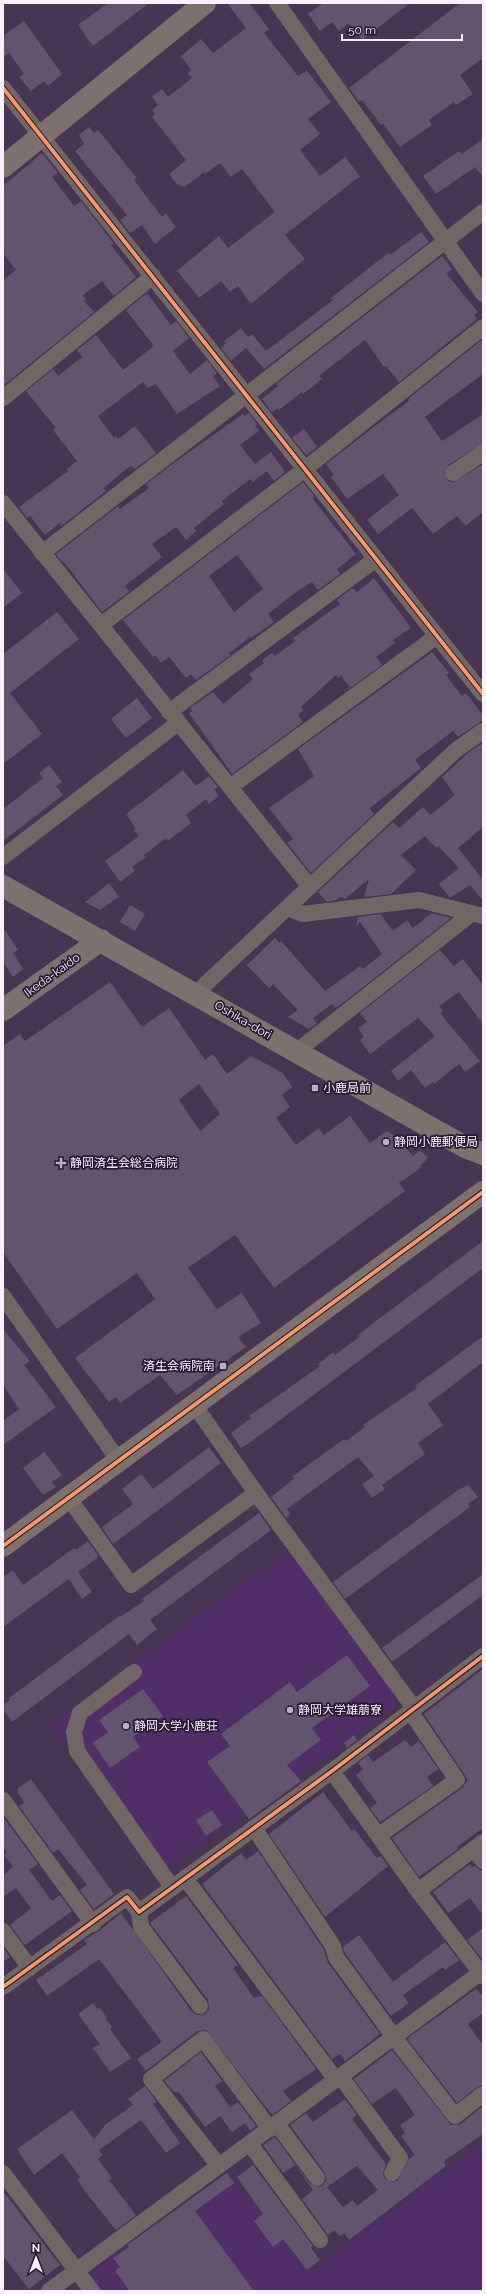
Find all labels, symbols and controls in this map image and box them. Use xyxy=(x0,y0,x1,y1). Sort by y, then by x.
scale bar xyxy=(342,16,462,42)
text: 50 m xyxy=(348,23,376,37)
street label: Ikeda-kaido xyxy=(21,950,83,1000)
street label: Oshika-dori xyxy=(212,998,274,1042)
place label: 小鹿局前 xyxy=(323,1081,371,1095)
marker: 小鹿局前 xyxy=(310,1083,320,1093)
place label: 静岡小鹿郵便局 xyxy=(394,1135,478,1149)
marker: 静岡小鹿郵便局 xyxy=(381,1137,391,1147)
place label: 静岡済生会総合病院 xyxy=(70,1156,178,1170)
marker: 静岡済生会総合病院 xyxy=(55,1157,67,1169)
place label: 済生会病院南 xyxy=(143,1359,215,1373)
marker: 済生会病院南 xyxy=(218,1361,228,1371)
place label: 静岡大学雄萠寮 xyxy=(298,1703,382,1717)
marker: 静岡大学雄萠寮 xyxy=(285,1705,295,1715)
place label: 静岡大学小鹿荘 xyxy=(134,1719,218,1733)
marker: 静岡大学小鹿荘 xyxy=(121,1721,131,1731)
north arrow xyxy=(16,2238,56,2278)
text: N xyxy=(32,2242,40,2255)

